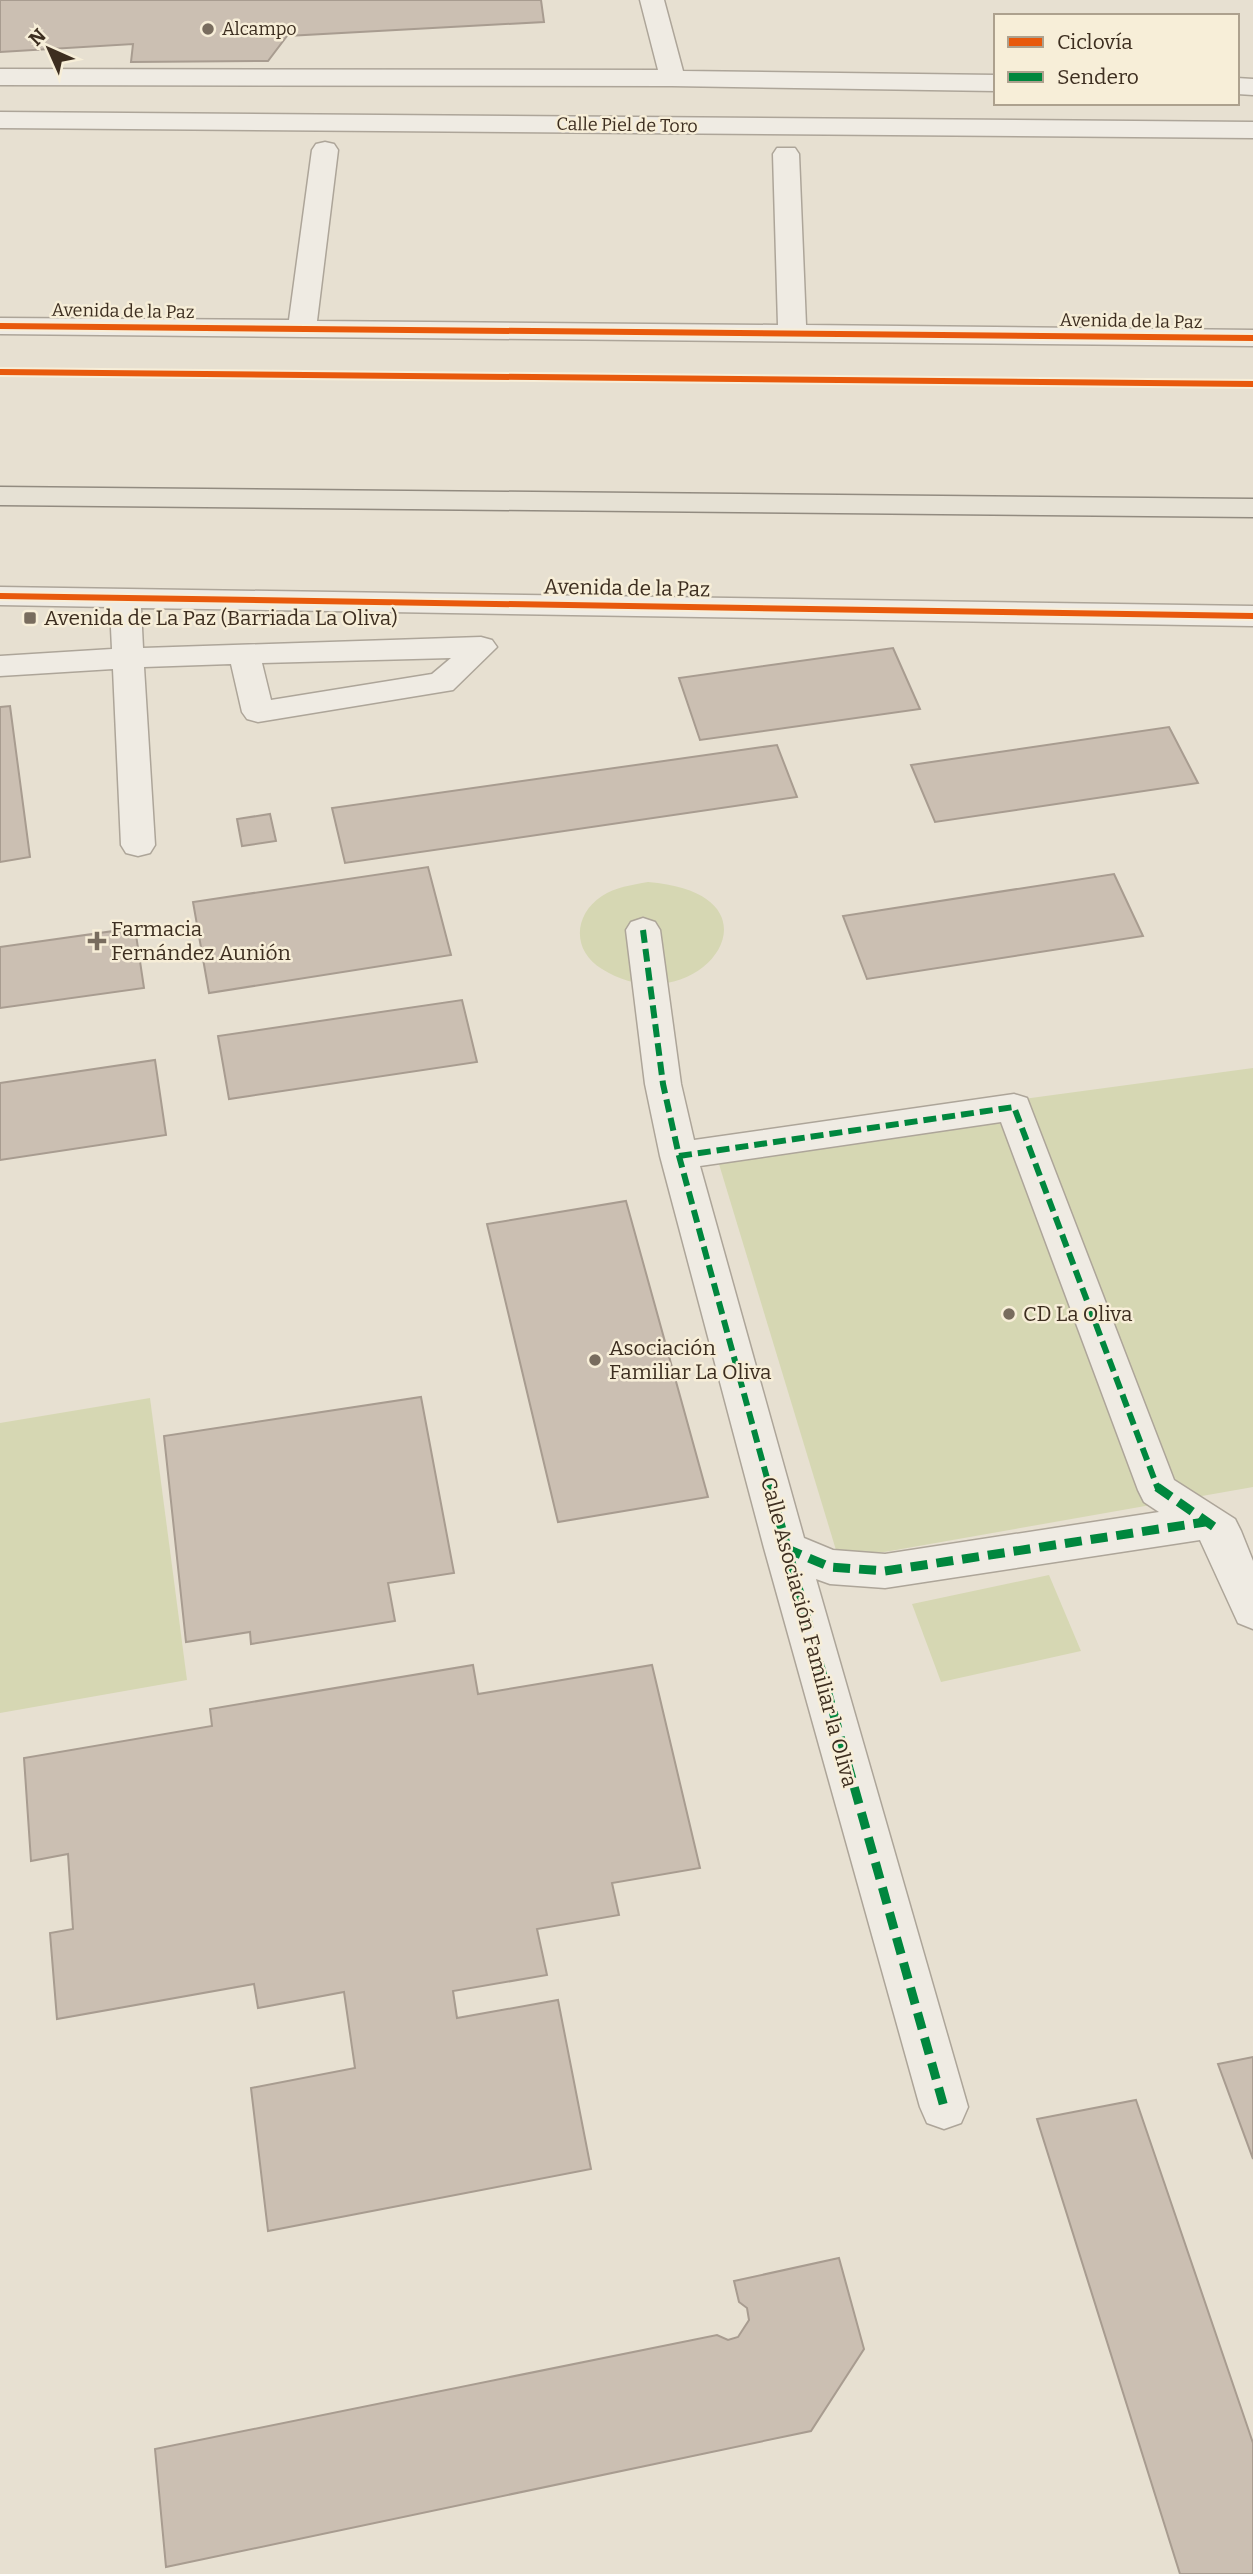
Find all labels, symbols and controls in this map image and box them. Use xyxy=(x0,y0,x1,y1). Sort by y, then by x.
north arrow xyxy=(14,14,84,84)
legend xyxy=(994,14,1239,105)
place label: Alcampo xyxy=(222,18,297,40)
marker: Alcampo xyxy=(200,21,216,37)
text: N xyxy=(24,24,51,51)
text: Ciclovía xyxy=(1057,29,1133,55)
text: Sendero xyxy=(1057,64,1139,90)
street label: Calle Piel de Toro xyxy=(556,113,698,137)
street label: Avenida de la Paz xyxy=(51,299,195,323)
street label: Avenida de la Paz xyxy=(1059,309,1203,333)
street label: Avenida de la Paz xyxy=(543,574,711,602)
place label: Avenida de La Paz (Barriada La Oliva) xyxy=(44,605,398,631)
marker: Avenida de La Paz (Barriada La Oliva) xyxy=(22,610,38,626)
place label: Farmacia Fernández Aunión xyxy=(111,916,291,966)
marker: Farmacia Fernández Aunión xyxy=(89,933,105,949)
place label: CD La Oliva xyxy=(1023,1301,1133,1327)
marker: CD La Oliva xyxy=(1001,1306,1017,1322)
place label: Asociación Familiar La Oliva xyxy=(609,1335,772,1385)
marker: Asociación Familiar La Oliva xyxy=(587,1352,603,1368)
street label: Calle Asociación Familiar la Oliva xyxy=(755,1474,863,1791)

